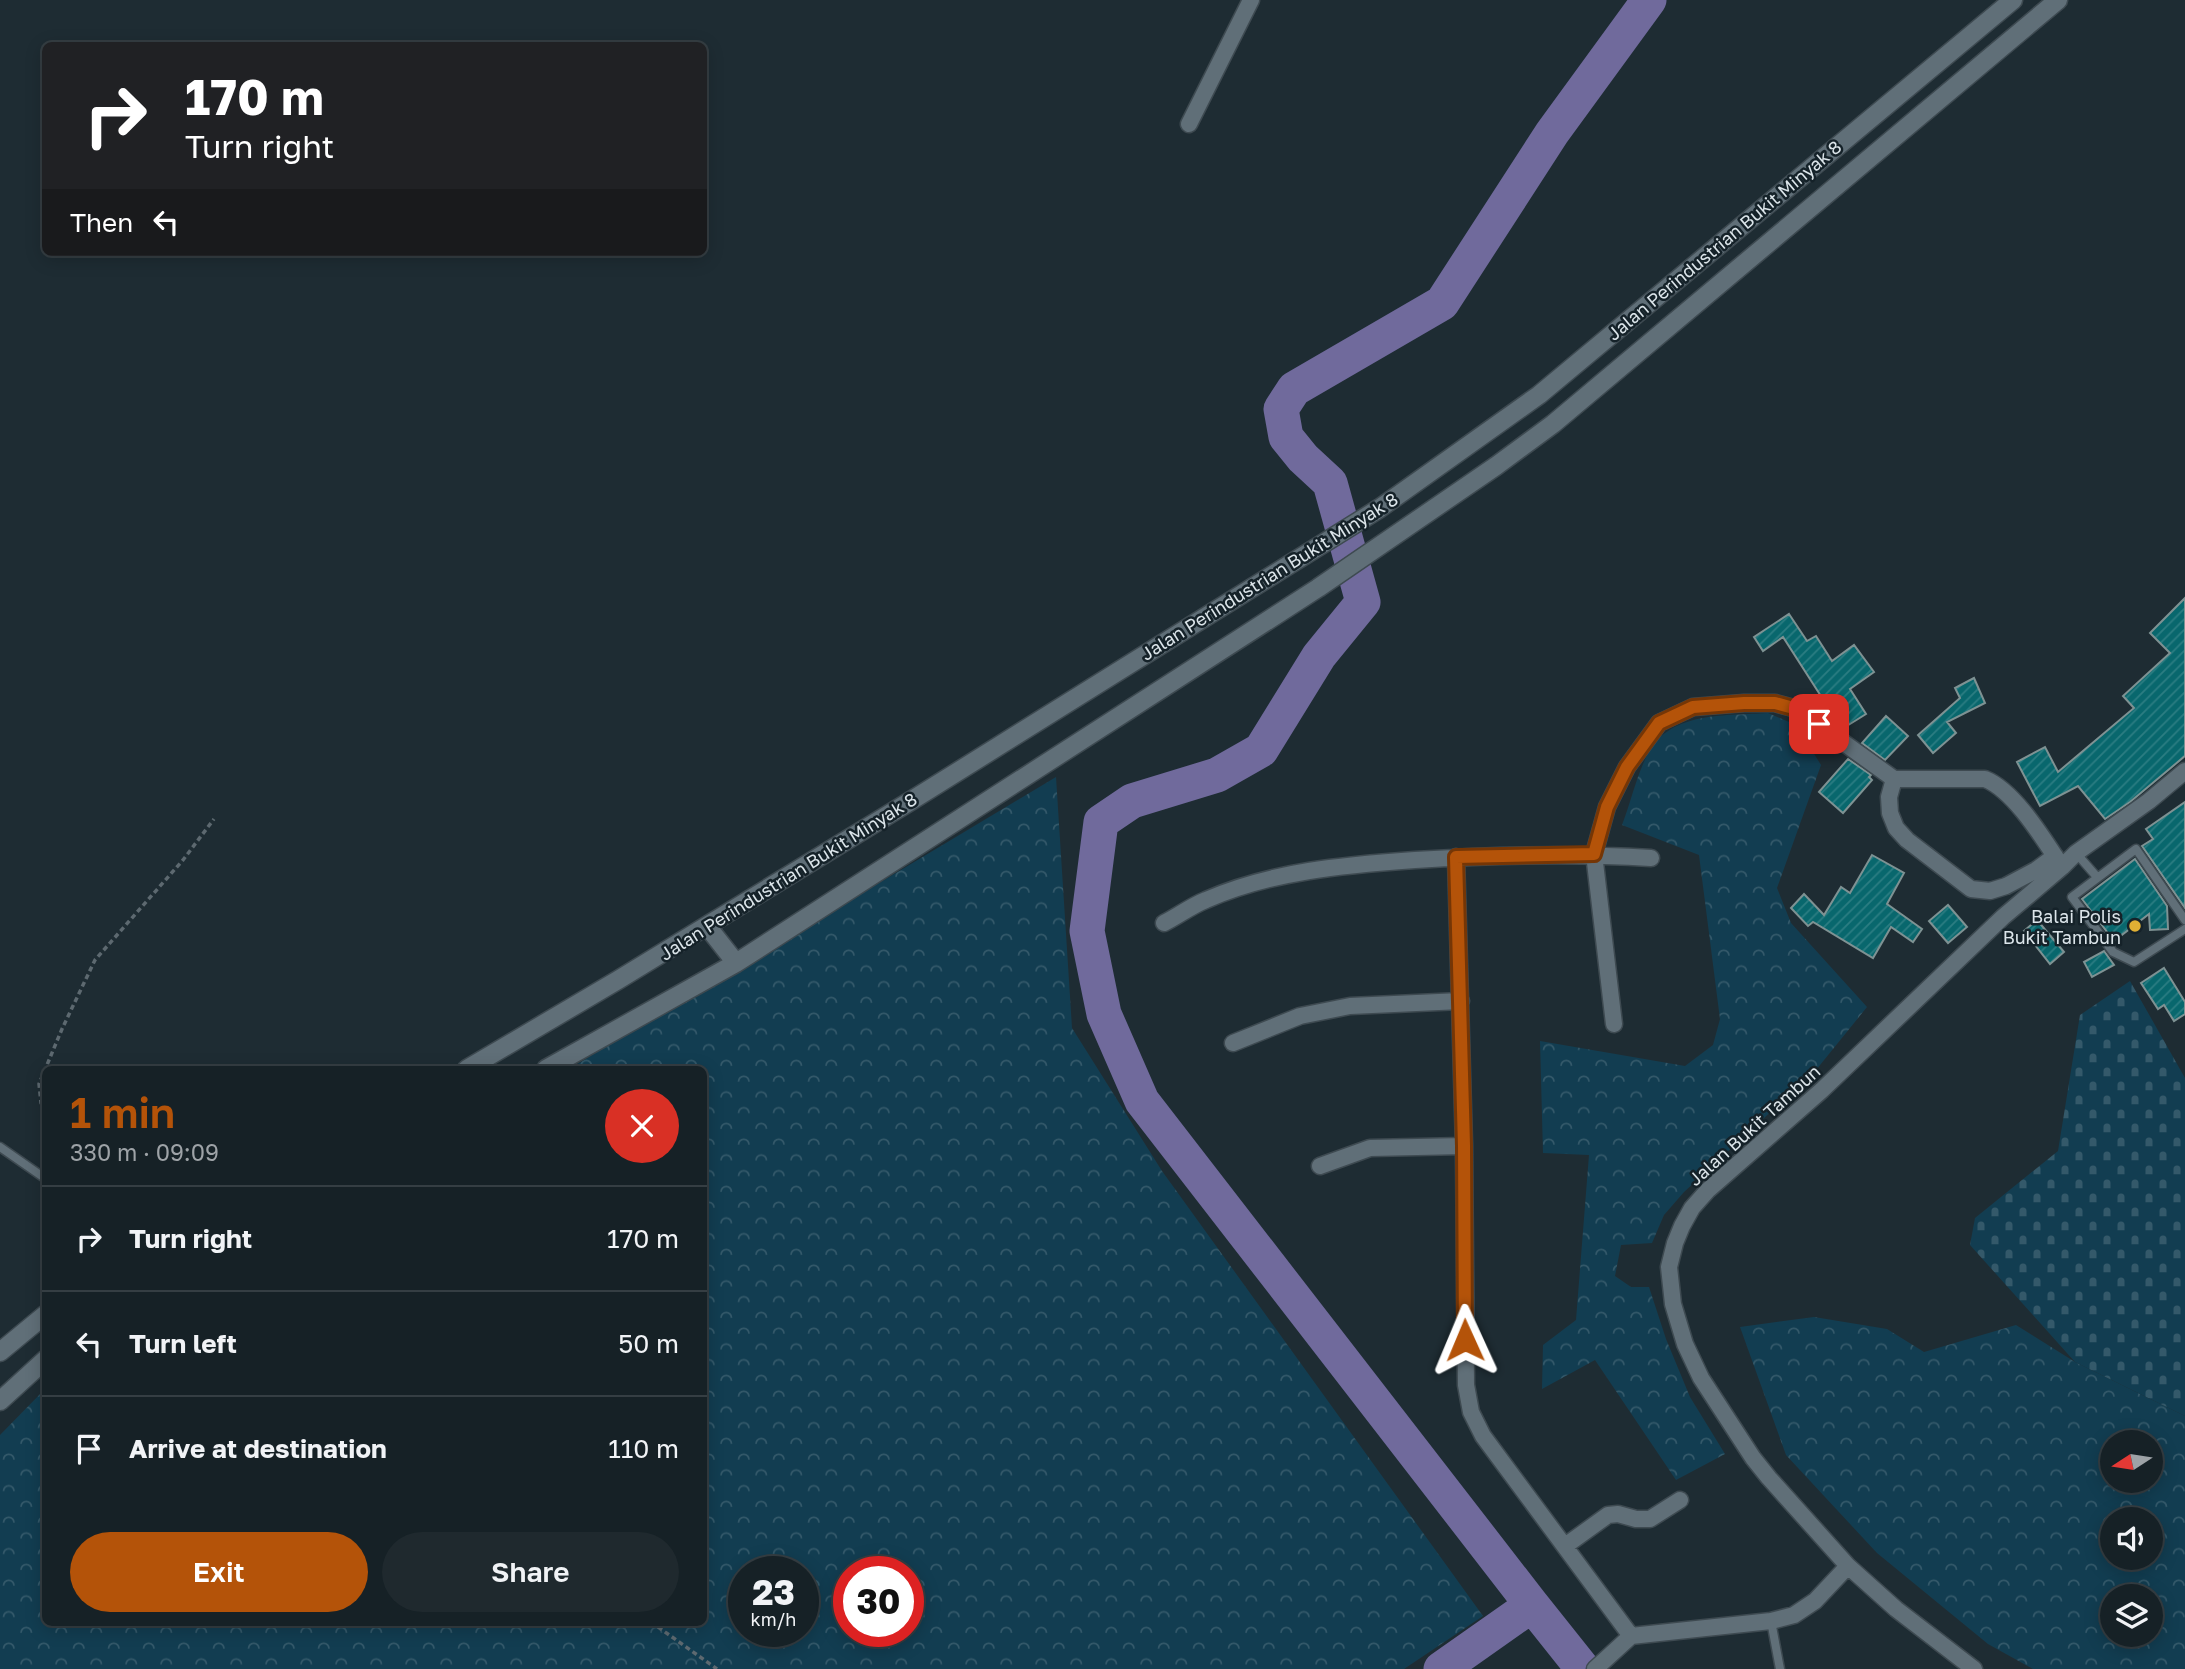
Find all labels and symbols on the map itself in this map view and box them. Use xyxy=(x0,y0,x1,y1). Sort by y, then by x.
street label: Jalan Perindustrian Bukit Minyak 8 xyxy=(1602,135,1846,345)
street label: Jalan Perindustrian Bukit Minyak 8 xyxy=(1136,487,1402,665)
pin xyxy=(1789,694,1849,754)
street label: Jalan Perindustrian Bukit Minyak 8 xyxy=(655,787,921,965)
place label: Balai Polis Bukit Tambun xyxy=(2003,905,2121,948)
marker: Balai Polis Bukit Tambun xyxy=(2127,918,2143,934)
street label: Jalan Bukit Tambun xyxy=(1683,1060,1825,1190)
position arrow xyxy=(1428,1303,1502,1377)
north arrow xyxy=(2100,1430,2163,1493)
speed limit sign: 30 xyxy=(833,1556,924,1647)

